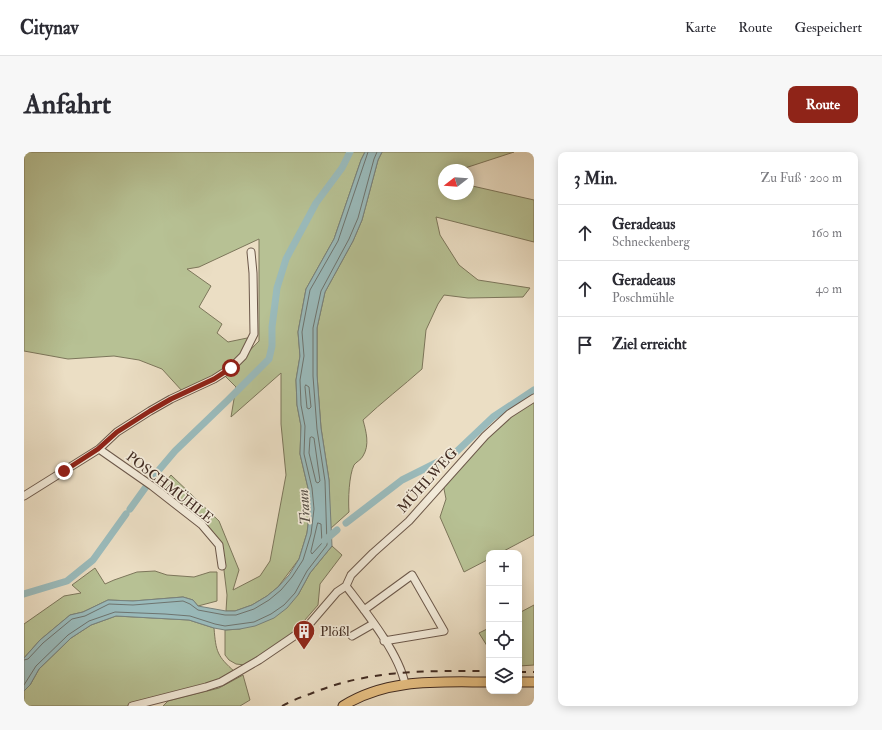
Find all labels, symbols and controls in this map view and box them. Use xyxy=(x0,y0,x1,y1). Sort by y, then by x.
text: Citynav xyxy=(20,16,79,40)
text: Karte xyxy=(685,19,716,36)
text: Route xyxy=(738,19,772,36)
text: Gespeichert xyxy=(794,19,862,36)
button: Route xyxy=(788,86,858,123)
text: Anfahrt xyxy=(24,87,111,122)
north arrow xyxy=(438,164,474,200)
text: 3 Min. xyxy=(574,168,617,189)
text: Zu Fuß · 200 m xyxy=(760,170,842,186)
text: Geradeaus xyxy=(612,215,675,234)
icon: ahead xyxy=(574,222,596,244)
text: 160 m xyxy=(811,225,842,241)
text: Schneckenberg xyxy=(612,234,690,250)
text: Geradeaus xyxy=(612,271,675,290)
icon: ahead xyxy=(574,278,596,300)
text: 40 m xyxy=(816,281,842,297)
text: Poschmühle xyxy=(612,290,674,306)
icon: arrive xyxy=(574,334,596,356)
text: Ziel erreicht xyxy=(612,335,687,354)
route start xyxy=(222,359,240,377)
street label: MÜHLWEG xyxy=(394,444,461,516)
street label: POSCHMÜHLE xyxy=(123,448,217,527)
route end xyxy=(55,462,73,480)
water label: Traun xyxy=(294,489,315,525)
map controls xyxy=(486,550,522,694)
button: + xyxy=(486,550,522,586)
button: − xyxy=(486,586,522,622)
building icon: Plößl xyxy=(291,618,317,651)
button: locate xyxy=(486,622,522,658)
place label: Plößl xyxy=(320,623,350,640)
button: layers xyxy=(486,658,522,694)

